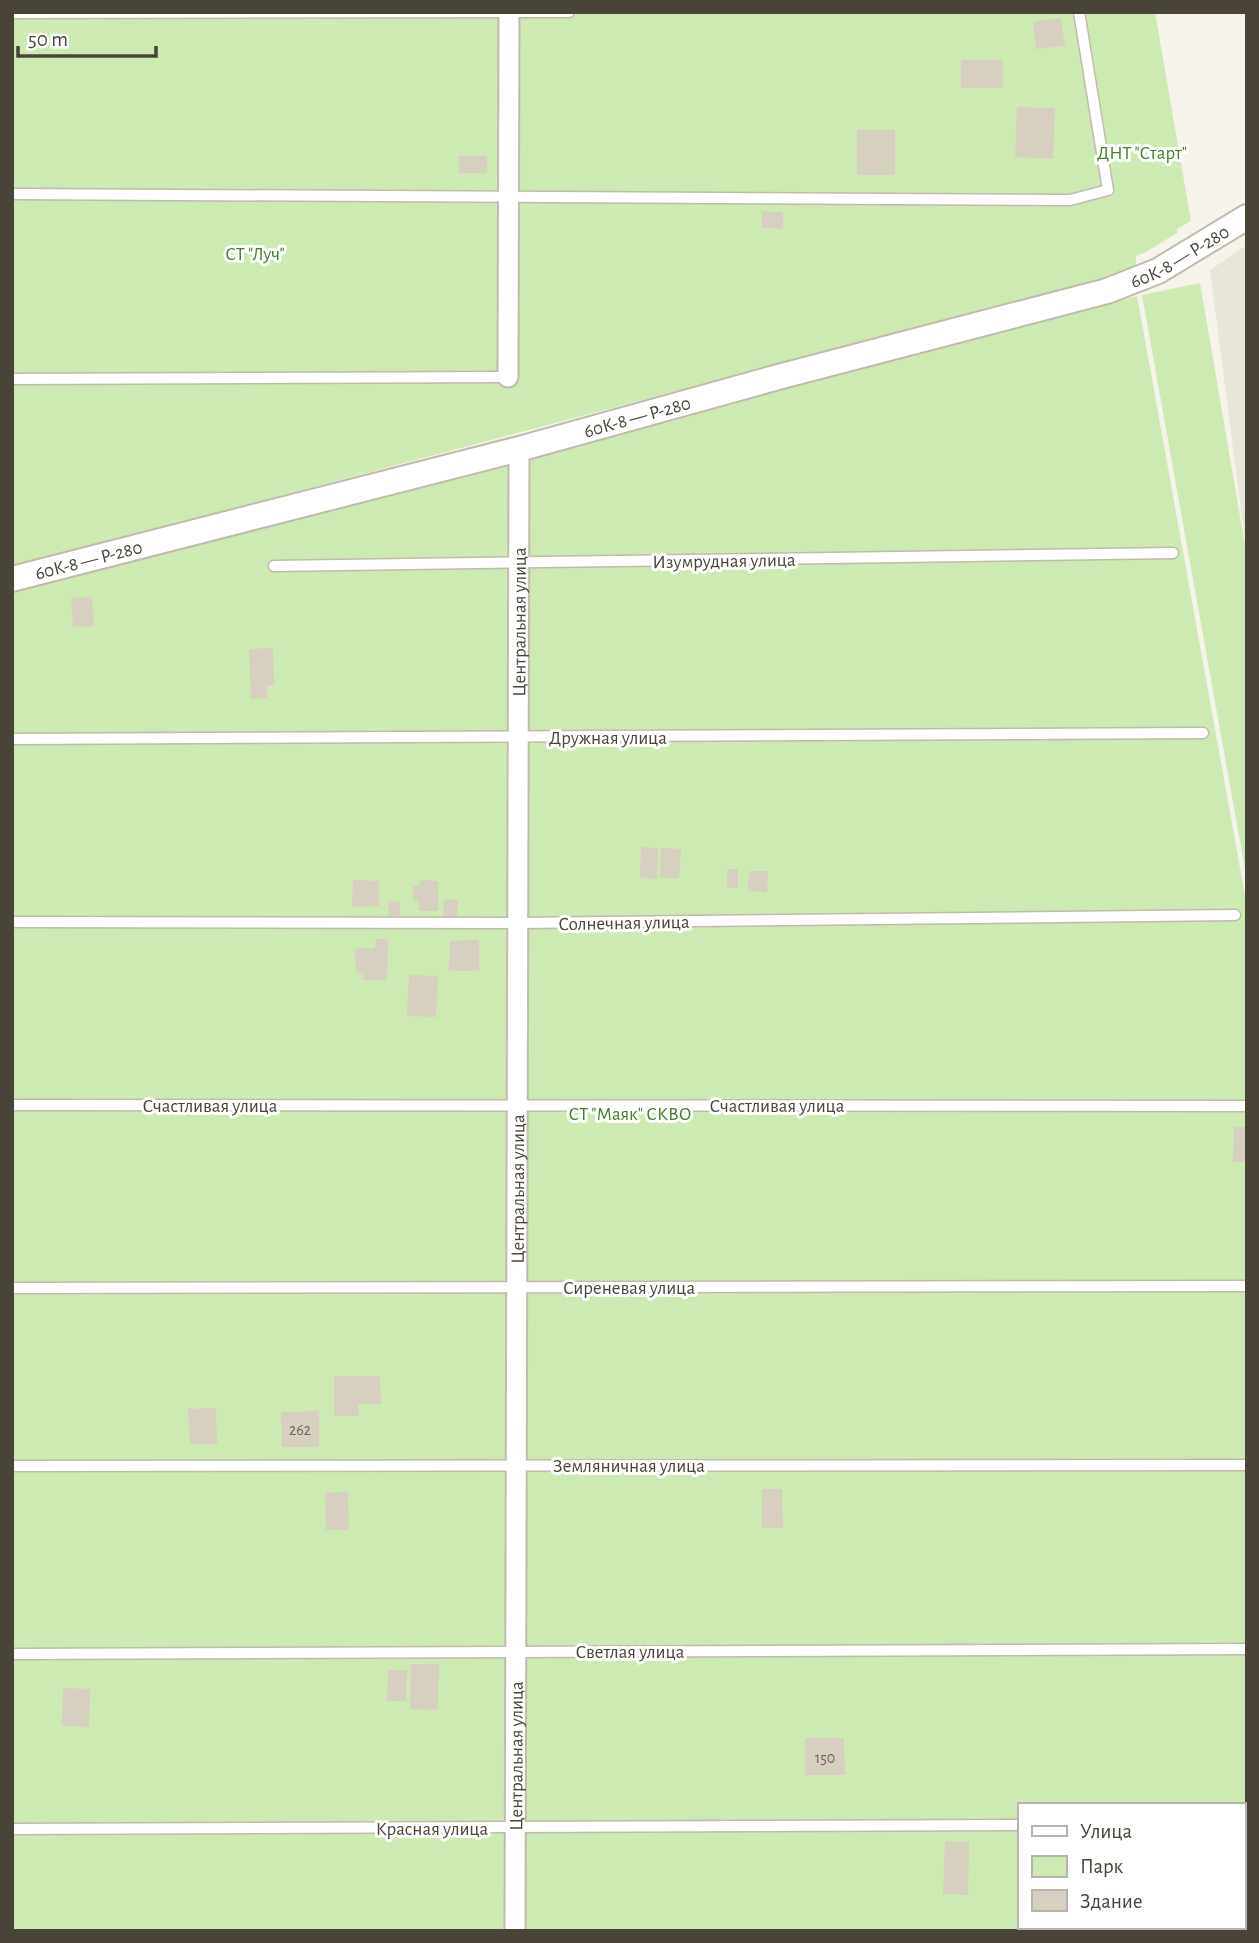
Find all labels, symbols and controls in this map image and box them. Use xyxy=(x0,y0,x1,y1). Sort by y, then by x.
scale bar xyxy=(18,14,156,58)
text: 50 m xyxy=(28,29,68,50)
park label: ДНТ "Старт" xyxy=(1097,144,1187,163)
street label: 60К-8 — Р-280 xyxy=(1128,222,1233,292)
park label: СТ "Луч" xyxy=(225,245,285,264)
street label: 60К-8 — Р-280 xyxy=(582,394,693,442)
street label: 60К-8 — Р-280 xyxy=(33,538,145,584)
street label: Центральная улица xyxy=(510,547,530,697)
street label: Изумрудная улица xyxy=(652,551,796,572)
street label: Дружная улица xyxy=(549,729,667,748)
street label: Солнечная улица xyxy=(558,913,690,934)
street label: Счастливая улица xyxy=(142,1097,278,1116)
street label: Счастливая улица xyxy=(709,1097,845,1116)
park label: СТ "Маяк" СКВО xyxy=(568,1105,692,1124)
street label: Центральная улица xyxy=(509,1114,528,1264)
street label: Сиреневая улица xyxy=(563,1279,695,1298)
house number: 262 xyxy=(289,1422,311,1438)
street label: Земляничная улица xyxy=(553,1457,705,1476)
street label: Светлая улица xyxy=(576,1643,685,1662)
street label: Центральная улица xyxy=(507,1681,527,1831)
house number: 150 xyxy=(815,1750,835,1766)
legend xyxy=(1018,1803,1245,1929)
street label: Красная улица xyxy=(376,1820,489,1839)
text: Улица xyxy=(1080,1821,1133,1842)
text: Парк xyxy=(1080,1856,1124,1877)
text: Здание xyxy=(1080,1891,1143,1912)

